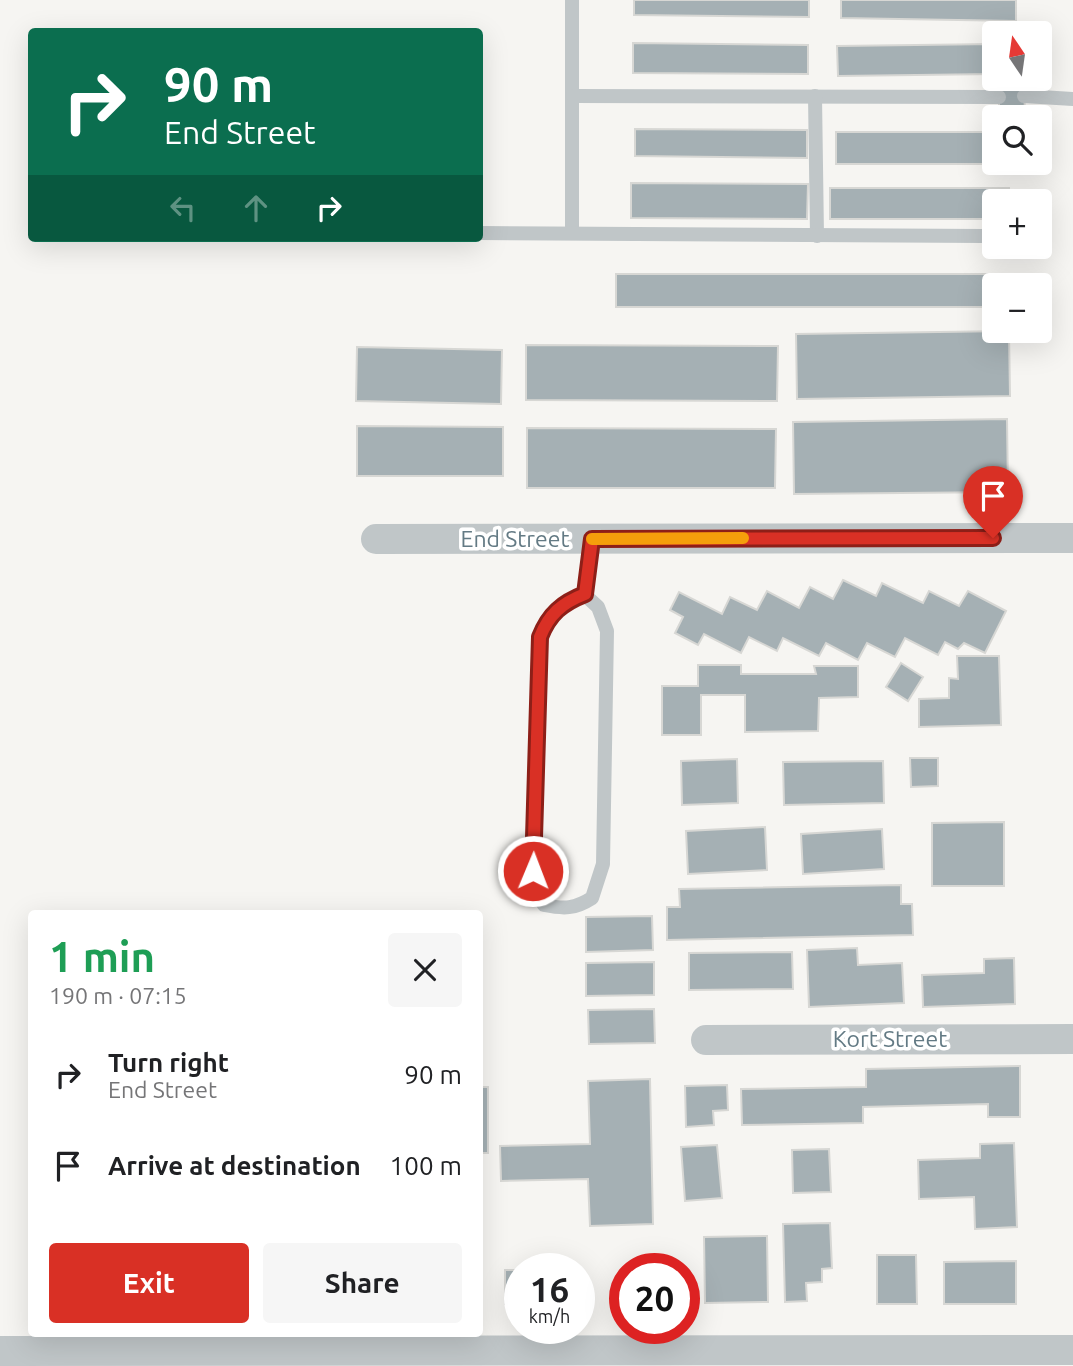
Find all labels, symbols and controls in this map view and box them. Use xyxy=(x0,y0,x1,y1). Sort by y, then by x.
north arrow xyxy=(982,21,1052,91)
map controls xyxy=(982,21,1052,343)
icon: right xyxy=(49,56,140,147)
text: 90 m xyxy=(164,56,273,111)
button: search xyxy=(982,105,1052,175)
text: End Street xyxy=(164,114,316,150)
icon: left xyxy=(164,189,202,227)
icon: ahead xyxy=(237,189,275,227)
icon: right xyxy=(310,189,348,227)
button: + xyxy=(982,189,1052,259)
button: − xyxy=(982,273,1052,343)
pin xyxy=(963,466,1023,538)
icon: arrive xyxy=(974,477,1012,515)
street label: End Street xyxy=(461,526,569,551)
position arrow xyxy=(496,834,570,908)
text: 1 min xyxy=(49,933,155,980)
button: close xyxy=(388,933,462,1007)
text: 190 m · 07:15 xyxy=(49,983,187,1008)
street label: Kort Street xyxy=(833,1026,947,1051)
text: Turn right xyxy=(108,1048,229,1077)
icon: right xyxy=(49,1056,87,1094)
text: 90 m xyxy=(404,1060,462,1089)
text: End Street xyxy=(108,1077,217,1102)
icon: arrive xyxy=(49,1147,87,1185)
text: Arrive at destination xyxy=(108,1151,361,1180)
text: 100 m xyxy=(390,1151,462,1180)
button: Exit xyxy=(49,1243,249,1323)
button: Share xyxy=(263,1243,462,1323)
speed limit sign: 20 xyxy=(609,1253,700,1344)
text: 16 xyxy=(530,1269,569,1309)
text: km/h xyxy=(529,1306,570,1326)

